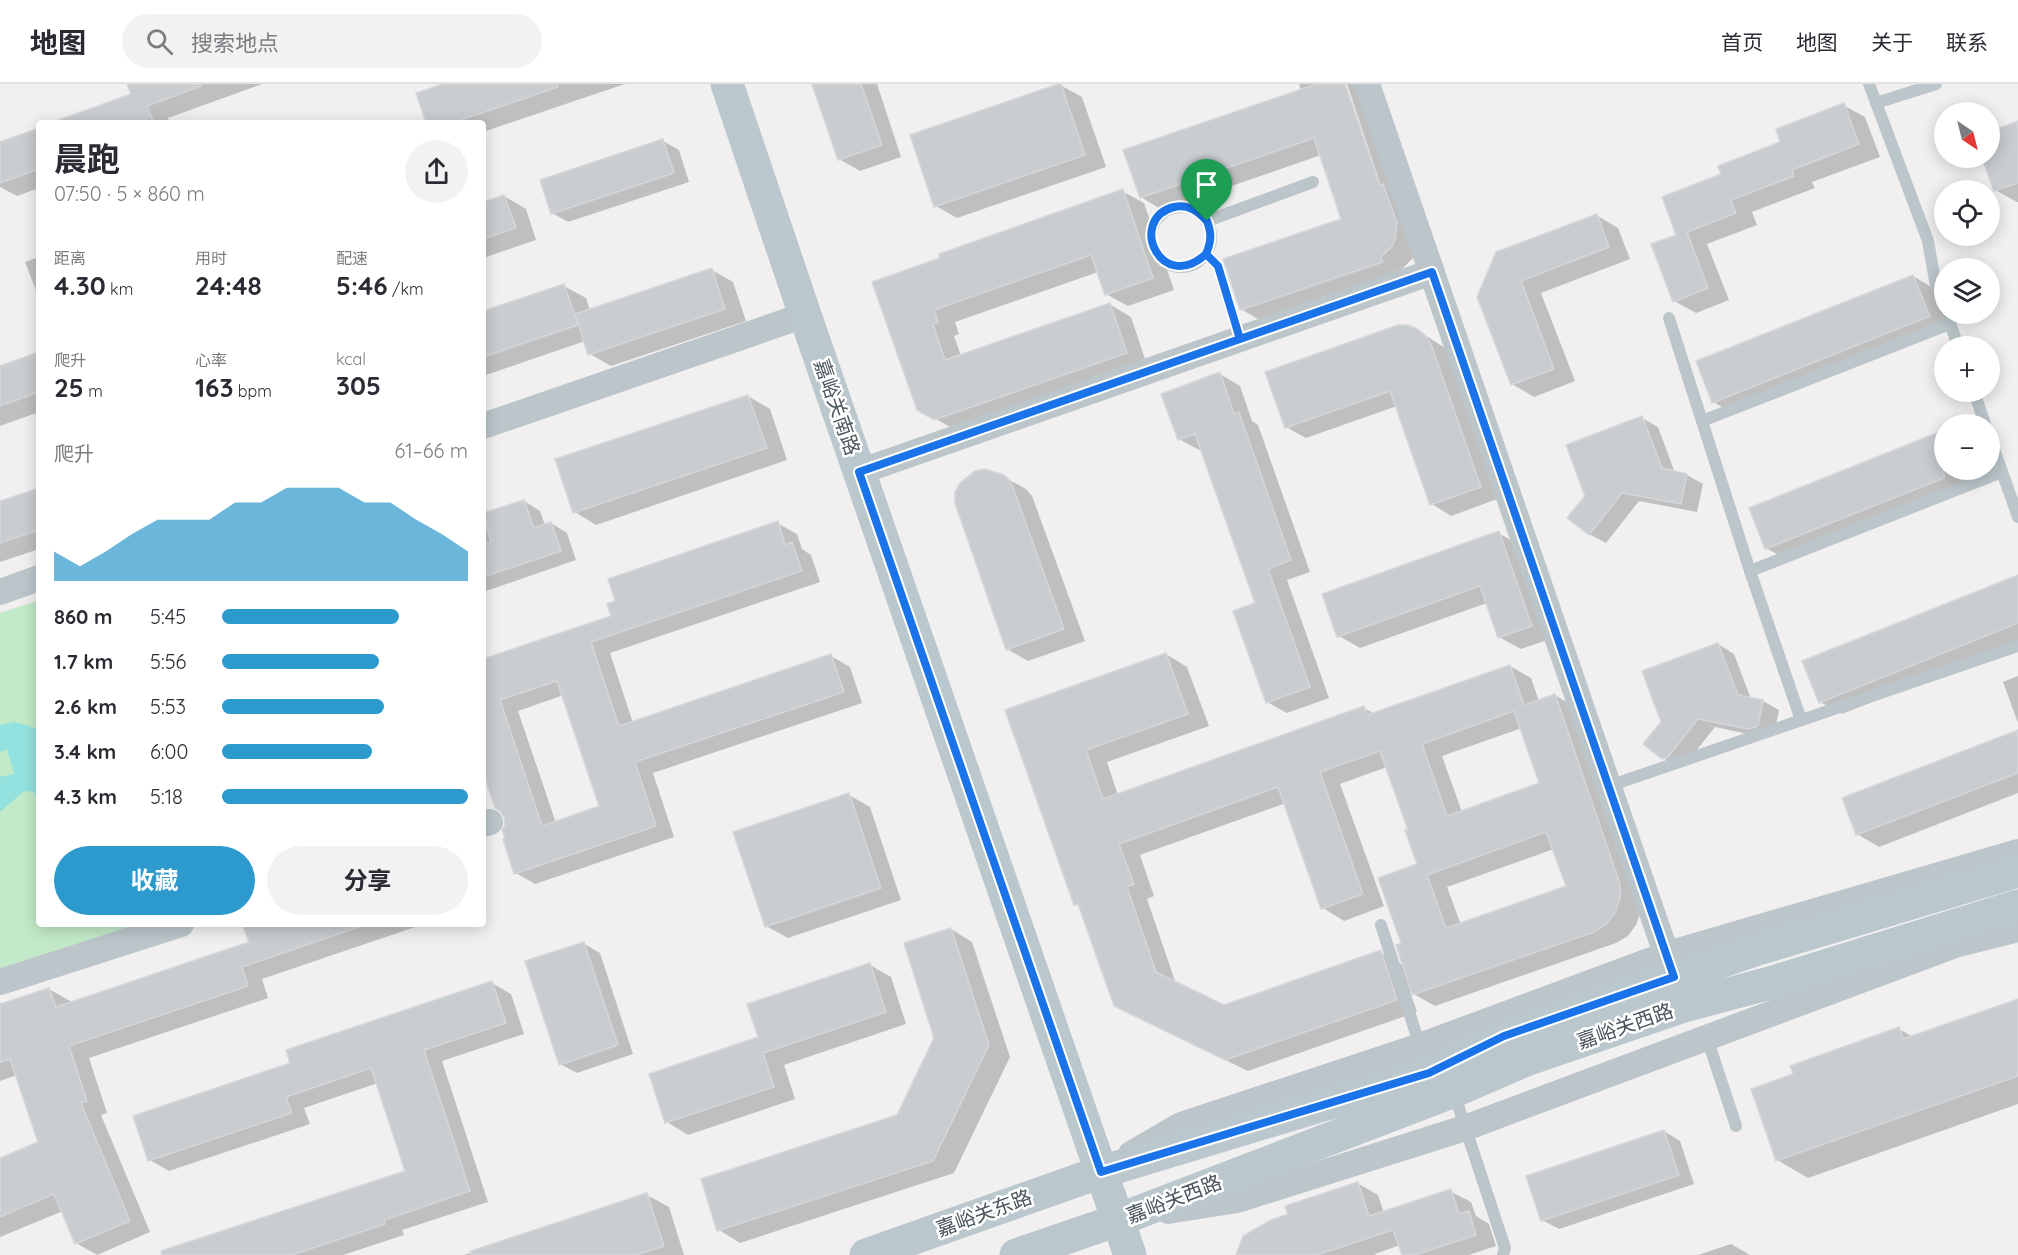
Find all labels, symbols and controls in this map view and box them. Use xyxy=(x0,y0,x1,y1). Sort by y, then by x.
search box xyxy=(122,14,542,68)
text: 地图 xyxy=(30,25,86,60)
icon: search xyxy=(143,25,176,58)
text: 搜索地点 xyxy=(191,29,279,57)
text: 首页 xyxy=(1721,29,1763,55)
text: 地图 xyxy=(1796,29,1838,55)
text: 关于 xyxy=(1871,29,1913,55)
text: 联系 xyxy=(1946,29,1988,55)
north arrow xyxy=(1934,102,2000,168)
map controls xyxy=(1934,102,2000,480)
text: 晨跑 xyxy=(54,138,120,179)
button: share xyxy=(405,140,468,203)
pin xyxy=(1181,159,1232,221)
icon: arrive xyxy=(1190,168,1223,201)
button: locate xyxy=(1934,180,2000,246)
text: 07:50 · 5 × 860 m xyxy=(54,181,205,206)
text: 距离 xyxy=(54,248,86,268)
text: 用时 xyxy=(195,248,227,268)
text: 配速 xyxy=(336,248,368,268)
button: layers xyxy=(1934,258,2000,324)
text: 4.30 xyxy=(54,269,106,302)
text: 24:48 xyxy=(195,269,262,302)
text: 5:46 xyxy=(336,269,388,302)
text: km xyxy=(106,279,133,299)
text: /km xyxy=(388,279,424,299)
button: + xyxy=(1934,336,2000,402)
text: kcal xyxy=(336,349,366,369)
text: 爬升 xyxy=(54,350,86,370)
text: 心率 xyxy=(195,350,227,370)
street label: 嘉峪关南路 xyxy=(809,355,866,458)
text: 305 xyxy=(336,369,381,402)
text: 25 xyxy=(54,371,84,404)
text: 163 xyxy=(195,371,233,404)
text: m xyxy=(84,381,103,401)
text: bpm xyxy=(233,381,272,401)
button: − xyxy=(1934,414,2000,480)
text: 61–66 m xyxy=(395,438,468,463)
text: 爬升 xyxy=(54,441,94,466)
text: 860 m xyxy=(54,604,112,629)
text: 5:45 xyxy=(150,604,186,629)
text: 1.7 km xyxy=(54,649,113,674)
text: 5:56 xyxy=(150,649,186,674)
text: 2.6 km xyxy=(54,694,117,719)
text: 5:53 xyxy=(150,694,186,719)
text: 3.4 km xyxy=(54,739,116,764)
text: 6:00 xyxy=(150,739,188,764)
text: 4.3 km xyxy=(54,784,117,809)
text: 5:18 xyxy=(150,784,183,809)
button: 收藏 xyxy=(54,846,255,915)
button: 分享 xyxy=(267,846,468,915)
street label: 嘉峪关西路 xyxy=(1573,997,1676,1054)
street label: 嘉峪关西路 xyxy=(1123,1169,1225,1228)
street label: 嘉峪关东路 xyxy=(933,1184,1035,1241)

